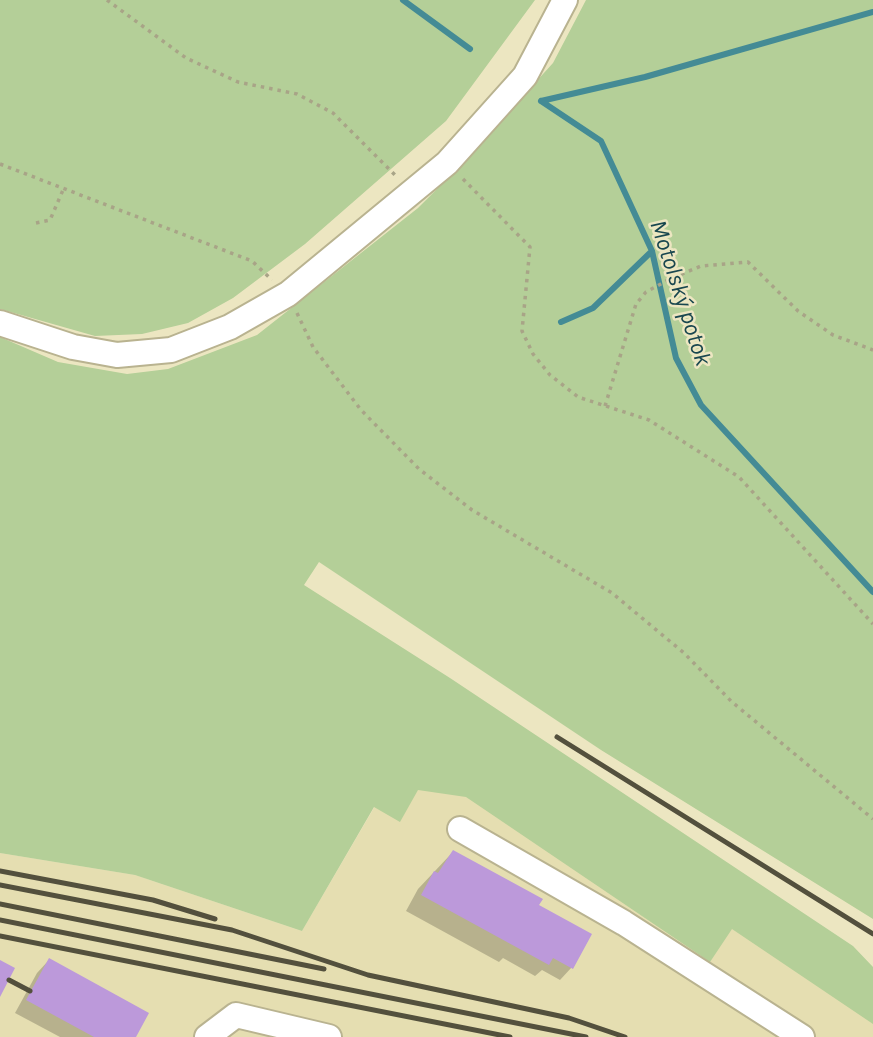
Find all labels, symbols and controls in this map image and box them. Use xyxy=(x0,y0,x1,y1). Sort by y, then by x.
water label: Motolský potok xyxy=(643,216,717,370)

